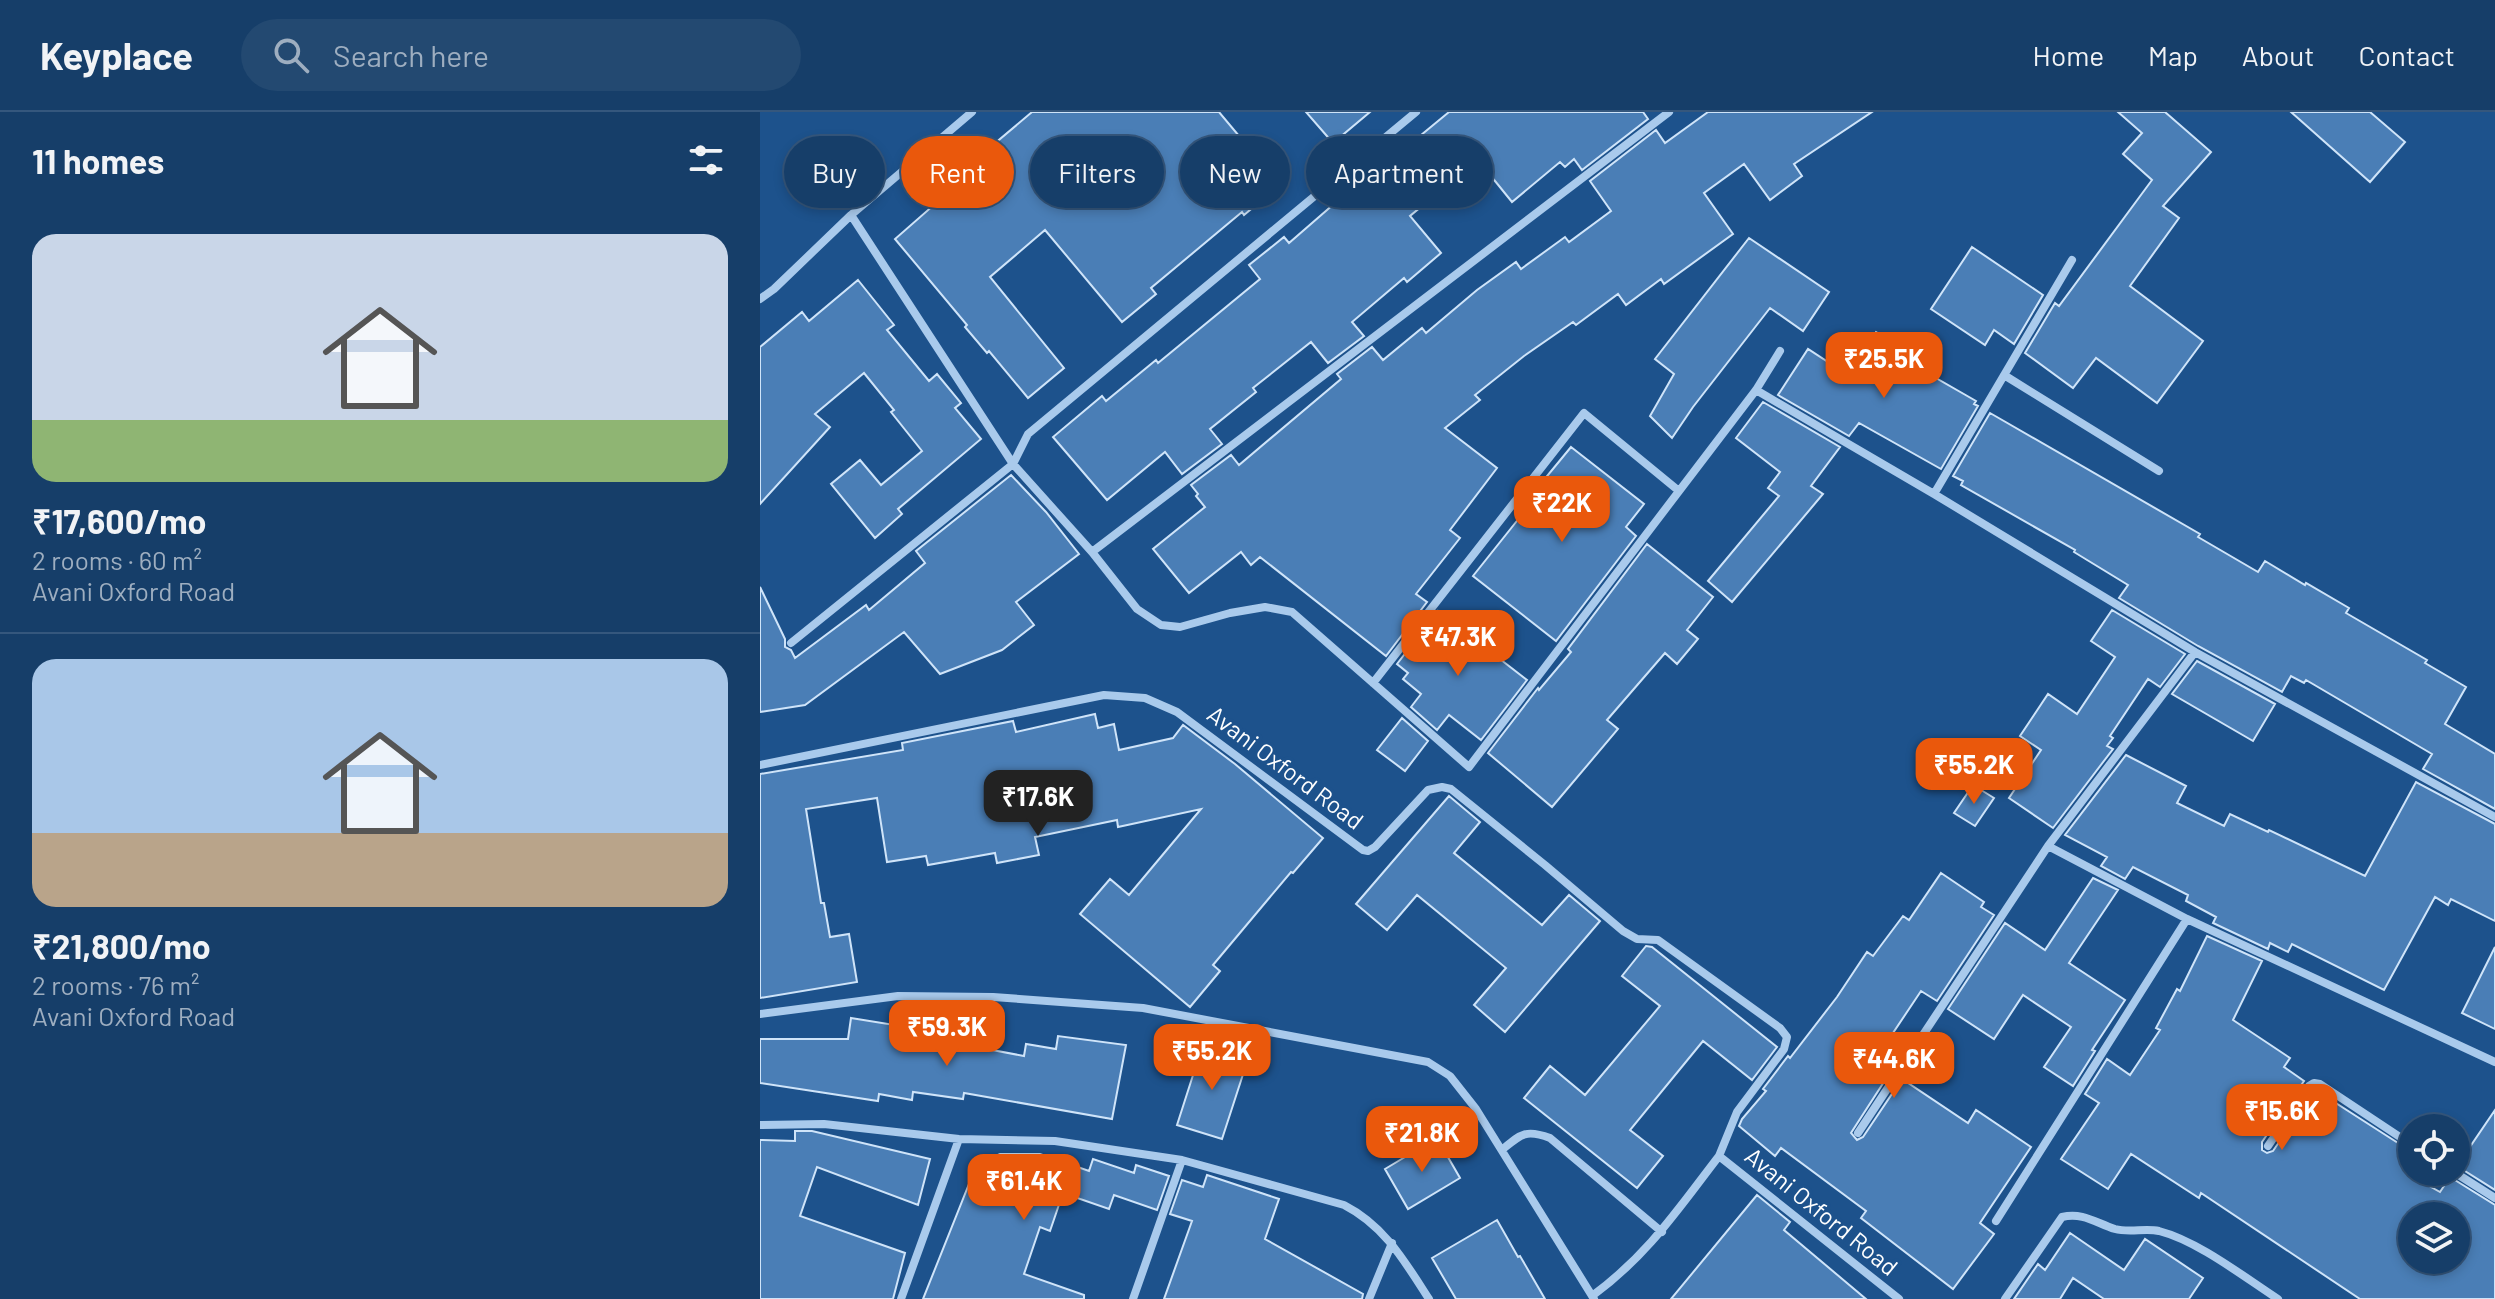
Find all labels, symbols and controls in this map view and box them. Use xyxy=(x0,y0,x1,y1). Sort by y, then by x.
search box xyxy=(241,19,801,91)
text: Keyplace xyxy=(40,32,193,78)
icon: search xyxy=(269,33,313,77)
text: Search here xyxy=(333,37,489,73)
text: Home xyxy=(2033,38,2104,72)
text: Map xyxy=(2148,38,2198,72)
text: About xyxy=(2242,38,2314,72)
text: Contact xyxy=(2358,38,2455,72)
chip: Buy xyxy=(784,136,885,208)
chip: Rent xyxy=(901,136,1014,208)
chip: Filters xyxy=(1030,136,1164,208)
chip: New xyxy=(1180,136,1290,208)
chip: Apartment xyxy=(1306,136,1493,208)
icon: filters xyxy=(684,138,728,182)
text: 11 homes xyxy=(32,140,164,181)
icon: home xyxy=(308,286,452,430)
pin: ₹25.5K xyxy=(1819,332,1949,400)
text: ₹25.5K xyxy=(1844,342,1924,373)
pin: ₹22K xyxy=(1515,476,1609,544)
text: ₹22K xyxy=(1532,486,1592,517)
text: ₹17,600/mo xyxy=(32,500,206,541)
text: 2 rooms · 60 m² xyxy=(32,544,202,575)
text: Avani Oxford Road xyxy=(32,575,235,606)
pin: ₹47.3K xyxy=(1393,610,1523,678)
text: ₹47.3K xyxy=(1419,620,1497,651)
street label: Avani Oxford Road xyxy=(1202,699,1370,835)
icon: home xyxy=(308,711,452,855)
pin: ₹55.2K xyxy=(1909,738,2039,806)
text: ₹55.2K xyxy=(1934,748,2014,779)
pin: ₹17.6K xyxy=(973,770,1103,838)
text: ₹17.6K xyxy=(1002,780,1074,811)
text: ₹21,800/mo xyxy=(32,925,211,966)
text: 2 rooms · 76 m² xyxy=(32,969,200,1000)
text: Avani Oxford Road xyxy=(32,1000,235,1031)
pin: ₹59.3K xyxy=(882,1000,1012,1068)
text: ₹59.3K xyxy=(907,1010,987,1041)
pin: ₹55.2K xyxy=(1147,1024,1277,1092)
pin: ₹44.6K xyxy=(1829,1032,1959,1100)
text: ₹55.2K xyxy=(1172,1034,1252,1065)
text: ₹44.6K xyxy=(1852,1042,1936,1073)
pin: ₹15.6K xyxy=(2217,1084,2347,1152)
text: ₹15.6K xyxy=(2244,1094,2320,1125)
pin: ₹21.8K xyxy=(1357,1106,1487,1174)
map controls xyxy=(2398,1114,2470,1274)
button: locate xyxy=(2398,1114,2470,1186)
text: ₹21.8K xyxy=(1384,1116,1460,1147)
street label: Avani Oxford Road xyxy=(1740,1141,1904,1281)
pin: ₹61.4K xyxy=(959,1154,1089,1222)
text: ₹61.4K xyxy=(986,1164,1062,1195)
button: layers xyxy=(2398,1202,2470,1274)

